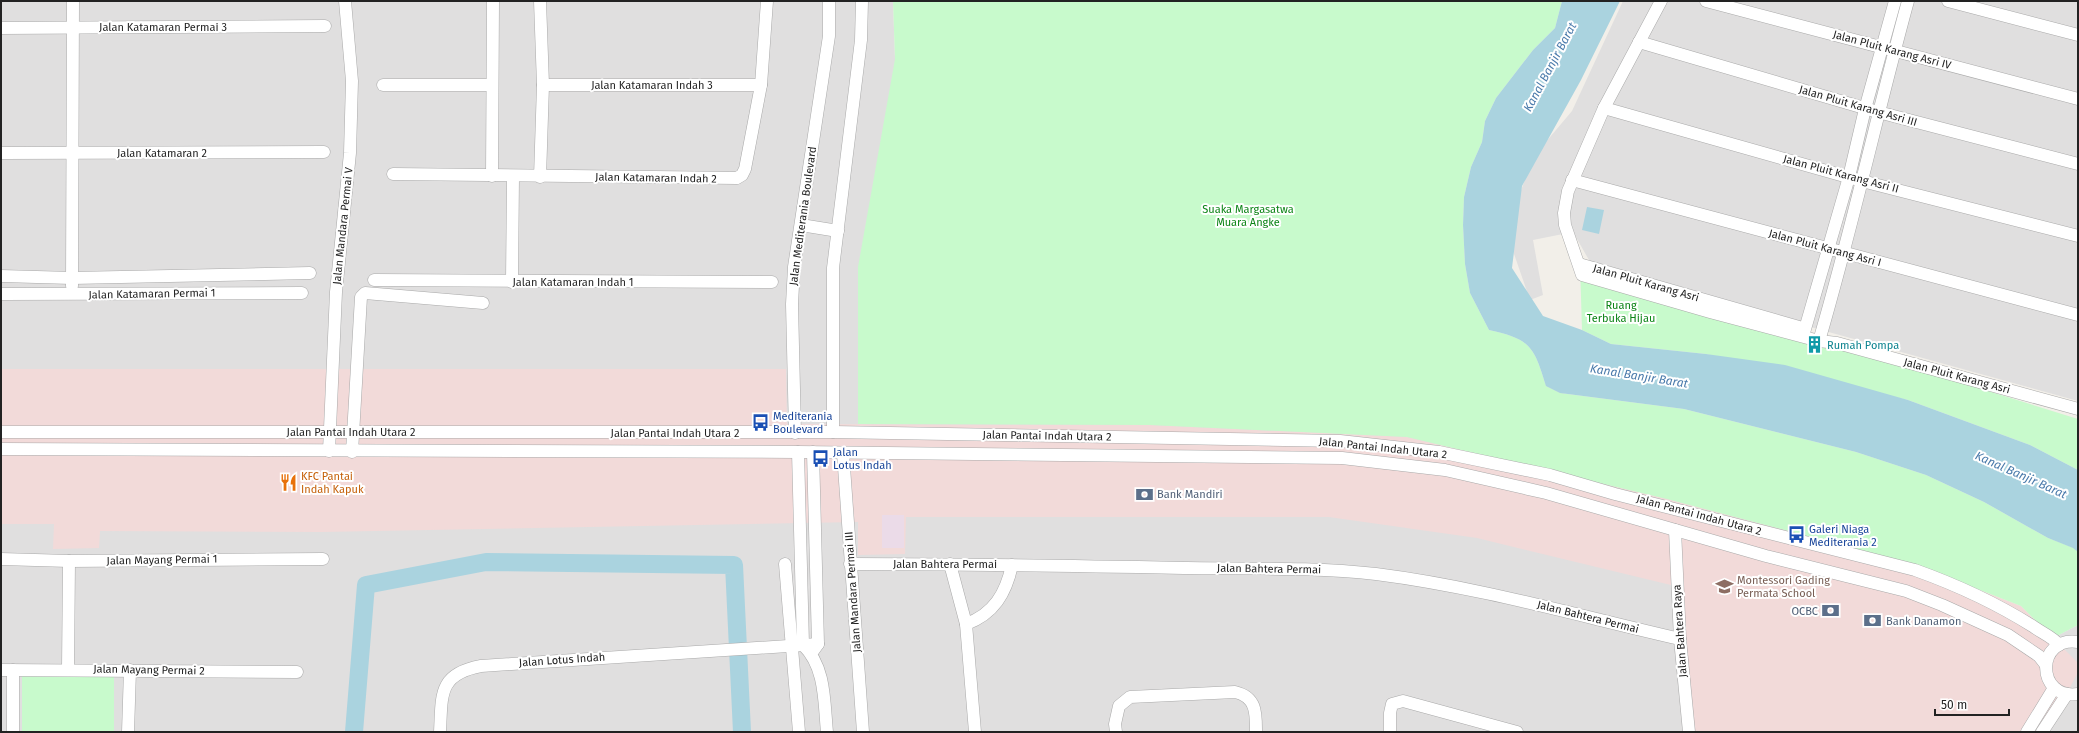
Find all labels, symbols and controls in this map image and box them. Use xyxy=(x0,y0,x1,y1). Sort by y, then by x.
water label: Kanal Banjir Barat xyxy=(1521,19,1580,114)
street label: Jalan Katamaran Permai 3 xyxy=(99,21,227,34)
street label: Jalan Pluit Karang Asri IV xyxy=(1831,28,1953,72)
street label: Jalan Katamaran Indah 3 xyxy=(591,79,713,92)
street label: Jalan Pluit Karang Asri III xyxy=(1797,83,1919,129)
street label: Jalan Mediterania Boulevard xyxy=(787,146,819,286)
street label: Jalan Katamaran 2 xyxy=(117,147,207,160)
street label: Jalan Pluit Karang Asri II xyxy=(1782,152,1900,196)
street label: Jalan Mandara Permai V xyxy=(330,166,356,285)
street label: Jalan Katamaran Indah 2 xyxy=(595,170,717,186)
park label: Suaka Margasatwa Muara Angke xyxy=(1202,203,1294,229)
street label: Jalan Pluit Karang Asri I xyxy=(1767,227,1883,269)
street label: Jalan Pluit Karang Asri xyxy=(1591,262,1701,304)
street label: Jalan Katamaran Indah 1 xyxy=(513,276,634,289)
street label: Jalan Katamaran Permai 1 xyxy=(88,286,216,302)
park label: Ruang Terbuka Hijau xyxy=(1587,299,1655,325)
building icon: Rumah Pompa xyxy=(1804,335,1824,355)
place label: Rumah Pompa xyxy=(1827,339,1899,352)
street label: Jalan Pluit Karang Asri xyxy=(1902,356,2012,396)
water label: Kanal Banjir Barat xyxy=(1589,361,1690,391)
place label: Mediterania Boulevard xyxy=(773,410,832,436)
bus stop icon: Mediterania Boulevard xyxy=(750,412,770,432)
street label: Jalan Pantai Indah Utara 2 xyxy=(287,426,415,439)
street label: Jalan Pantai Indah Utara 2 xyxy=(611,427,739,440)
street label: Jalan Pantai Indah Utara 2 xyxy=(982,428,1112,444)
street label: Jalan Pantai Indah Utara 2 xyxy=(1318,435,1448,461)
place label: Jalan Lotus Indah xyxy=(833,446,892,472)
bus stop icon: Jalan Lotus Indah xyxy=(810,448,830,468)
water label: Kanal Banjir Barat xyxy=(1973,449,2070,502)
place label: KFC Pantai Indah Kapuk xyxy=(301,470,364,496)
restaurant icon: KFC Pantai Indah Kapuk xyxy=(278,472,298,492)
bank icon: Bank Mandiri xyxy=(1134,484,1154,504)
place label: Bank Mandiri xyxy=(1157,488,1223,501)
street label: Jalan Pantai Indah Utara 2 xyxy=(1635,492,1763,538)
place label: Galeri Niaga Mediterania 2 xyxy=(1809,523,1877,549)
bus stop icon: Galeri Niaga Mediterania 2 xyxy=(1786,525,1806,545)
street label: Jalan Mandara Permai III xyxy=(842,531,864,653)
street label: Jalan Mayang Permai 1 xyxy=(106,553,218,567)
street label: Jalan Bahtera Permai xyxy=(893,558,997,571)
street label: Jalan Bahtera Permai xyxy=(1217,562,1321,576)
place label: Montessori Gading Permata School xyxy=(1737,574,1830,600)
school or university icon: Montessori Gading Permata School xyxy=(1714,576,1734,596)
street label: Jalan Bahtera Raya xyxy=(1670,584,1690,678)
street label: Jalan Bahtera Permai xyxy=(1536,598,1640,636)
bank icon: OCBC xyxy=(1821,601,1841,621)
place label: OCBC xyxy=(1791,605,1818,618)
bank icon: Bank Danamon xyxy=(1863,611,1883,631)
place label: Bank Danamon xyxy=(1886,615,1961,628)
street label: Jalan Lotus Indah xyxy=(518,650,606,670)
street label: Jalan Mayang Permai 2 xyxy=(93,663,205,677)
scale bar xyxy=(1935,691,2009,717)
text: 50 m xyxy=(1941,698,1967,712)

